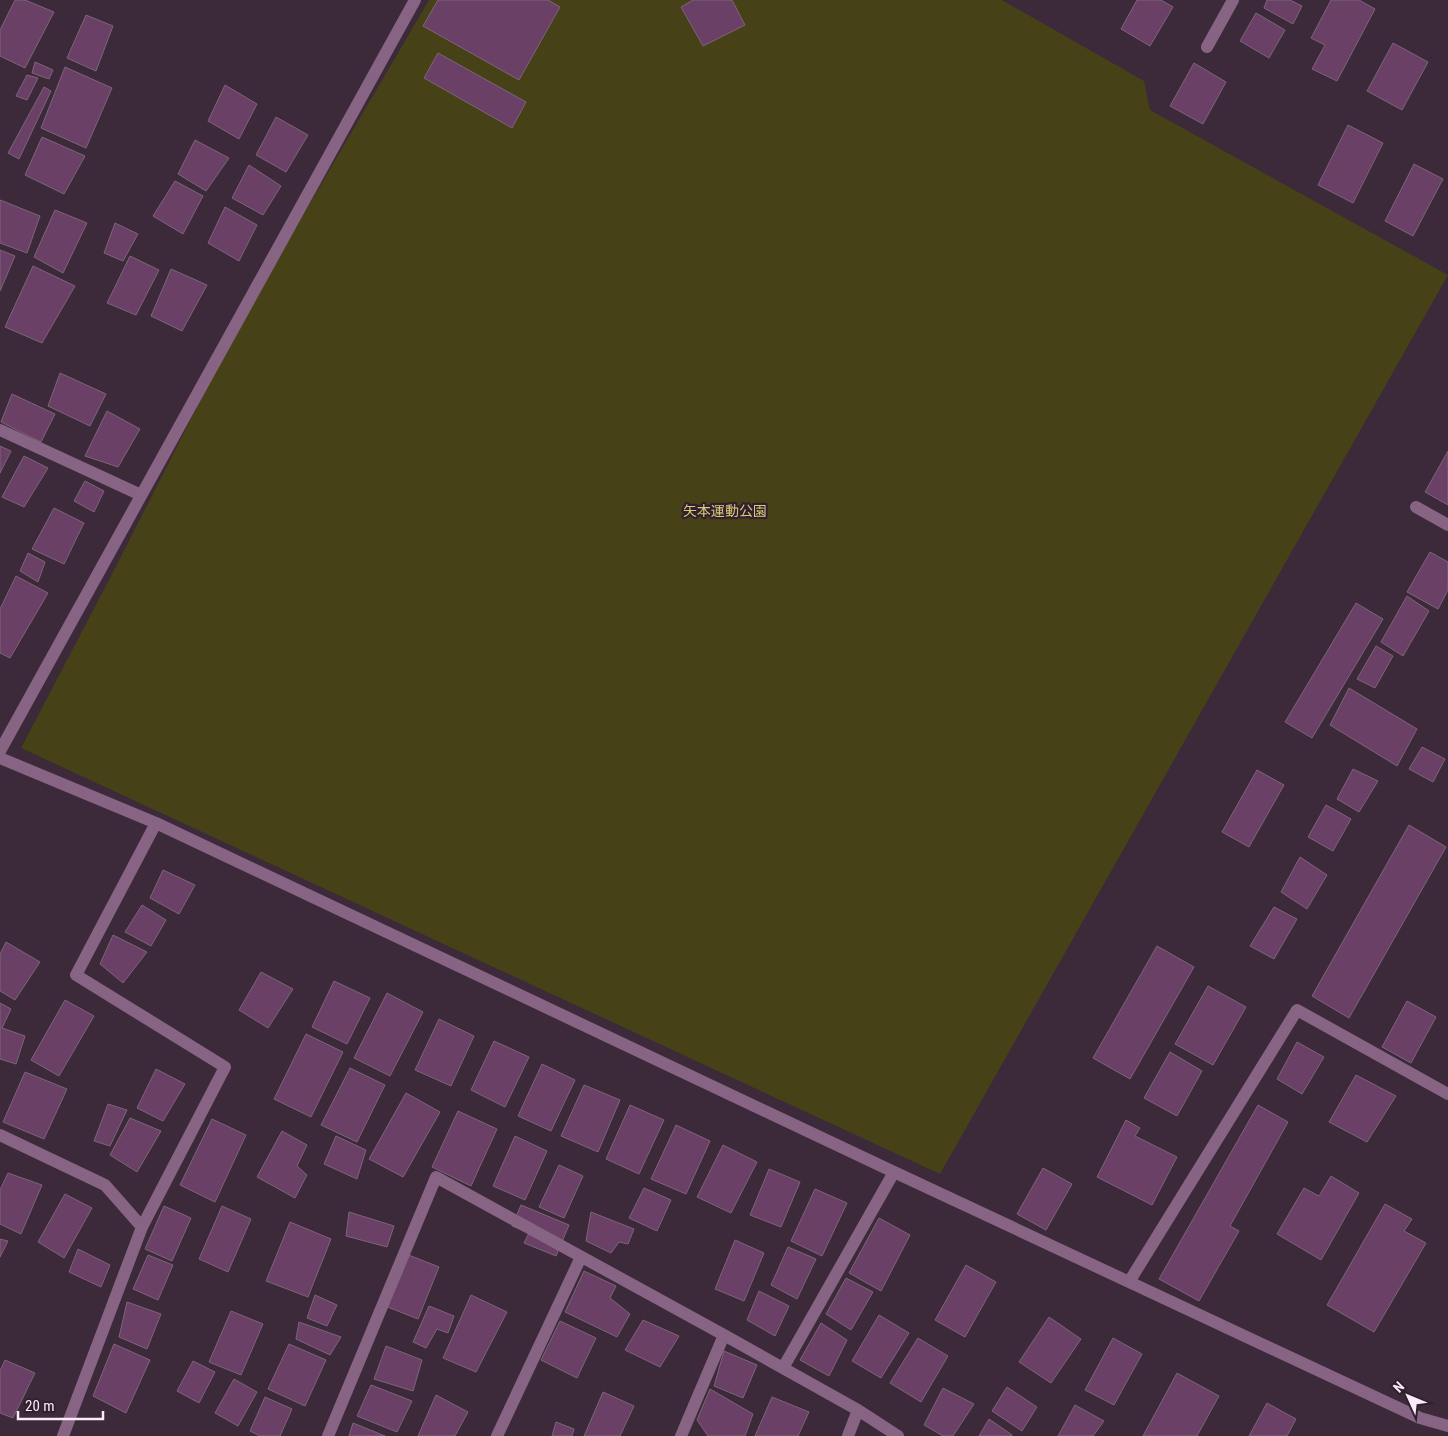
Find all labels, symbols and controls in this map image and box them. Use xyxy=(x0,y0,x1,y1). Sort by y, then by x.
park label: 矢本運動公園 xyxy=(683,503,767,519)
north arrow xyxy=(1383,1371,1433,1421)
text: N xyxy=(1390,1378,1407,1396)
scale bar xyxy=(18,1388,102,1420)
text: 20 m xyxy=(25,1397,55,1415)

